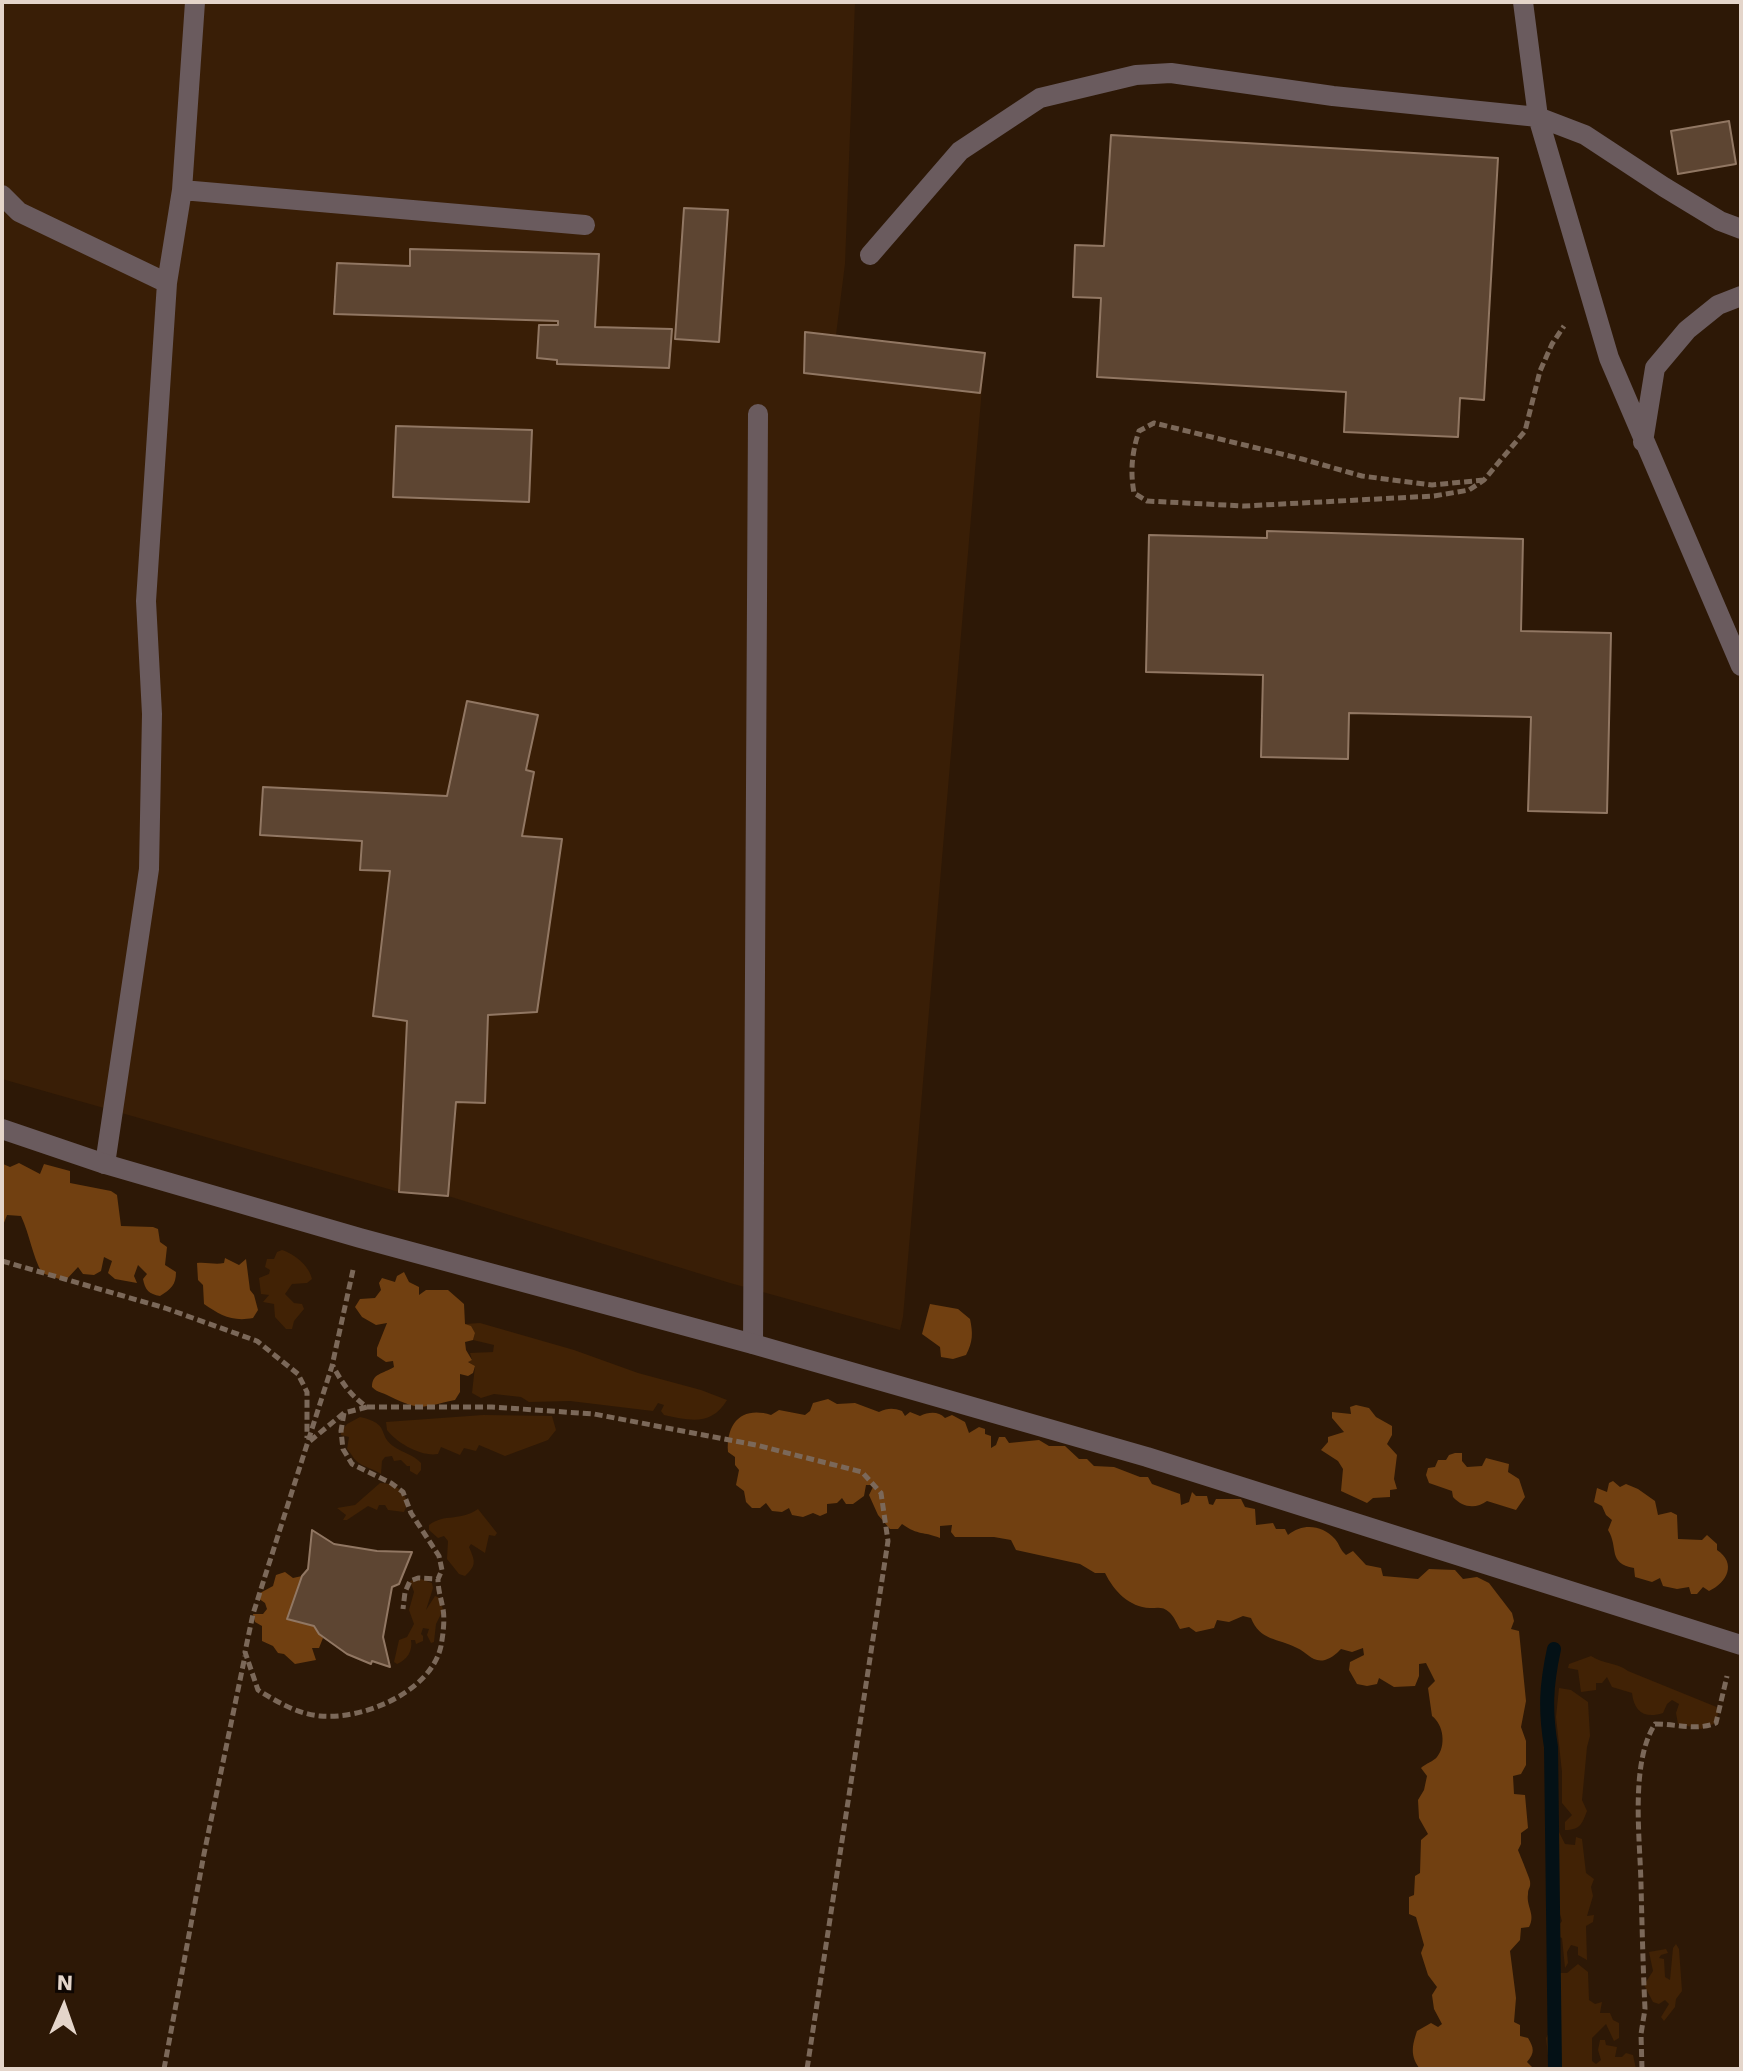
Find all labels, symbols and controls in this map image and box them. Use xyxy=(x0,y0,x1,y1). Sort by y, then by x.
north arrow xyxy=(24,1967,104,2047)
text: N xyxy=(56,1970,73,1995)

